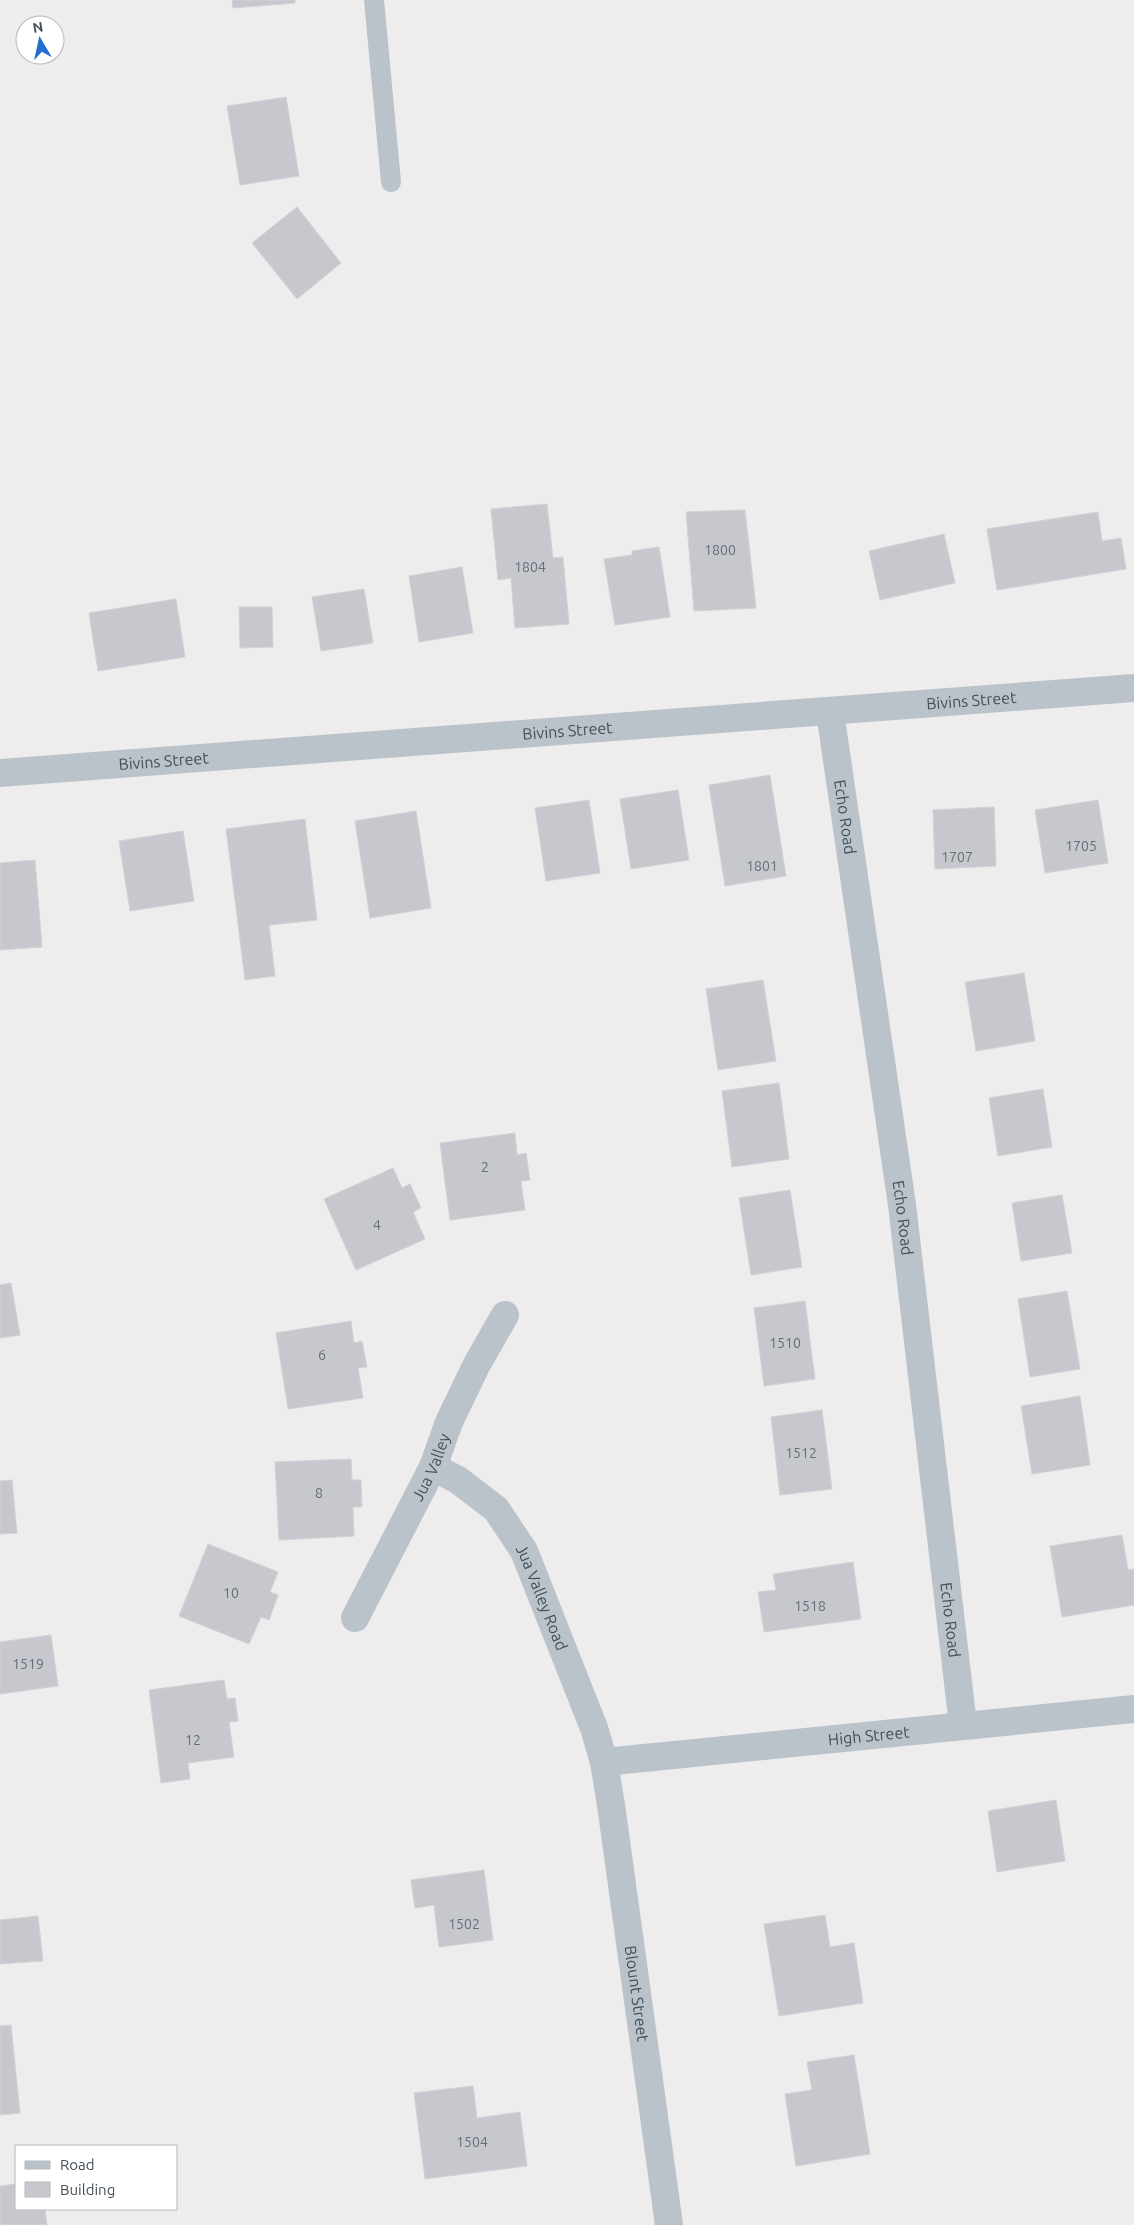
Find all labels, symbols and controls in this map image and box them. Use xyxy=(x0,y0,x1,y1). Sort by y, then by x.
north arrow xyxy=(15,15,65,65)
text: N xyxy=(32,18,44,36)
house number: 1800 xyxy=(704,542,736,558)
house number: 1804 xyxy=(514,559,546,575)
street label: Bivins Street xyxy=(926,688,1018,713)
street label: Bivins Street xyxy=(522,718,614,743)
street label: Bivins Street xyxy=(118,748,210,773)
street label: Echo Road xyxy=(831,778,860,856)
house number: 1705 xyxy=(1065,838,1097,854)
house number: 1707 xyxy=(941,849,973,865)
house number: 1801 xyxy=(746,858,778,874)
house number: 2 xyxy=(481,1159,489,1175)
street label: Echo Road xyxy=(889,1179,917,1256)
house number: 4 xyxy=(373,1217,381,1233)
house number: 1510 xyxy=(769,1335,801,1351)
house number: 6 xyxy=(318,1347,326,1363)
street label: Jua Valley xyxy=(408,1431,453,1504)
house number: 1512 xyxy=(785,1445,817,1461)
house number: 8 xyxy=(315,1485,323,1501)
street label: Jua Valley Road xyxy=(513,1540,571,1653)
street label: Echo Road xyxy=(937,1581,964,1658)
house number: 10 xyxy=(223,1585,239,1601)
house number: 1518 xyxy=(794,1598,826,1614)
house number: 1519 xyxy=(12,1656,44,1672)
street label: High Street xyxy=(827,1722,911,1749)
house number: 12 xyxy=(185,1732,201,1748)
house number: 1502 xyxy=(448,1916,480,1932)
street label: Blount Street xyxy=(621,1944,653,2043)
house number: 1504 xyxy=(456,2134,488,2150)
legend xyxy=(15,2145,178,2210)
text: Road xyxy=(60,2156,95,2173)
text: Building xyxy=(60,2181,115,2198)

